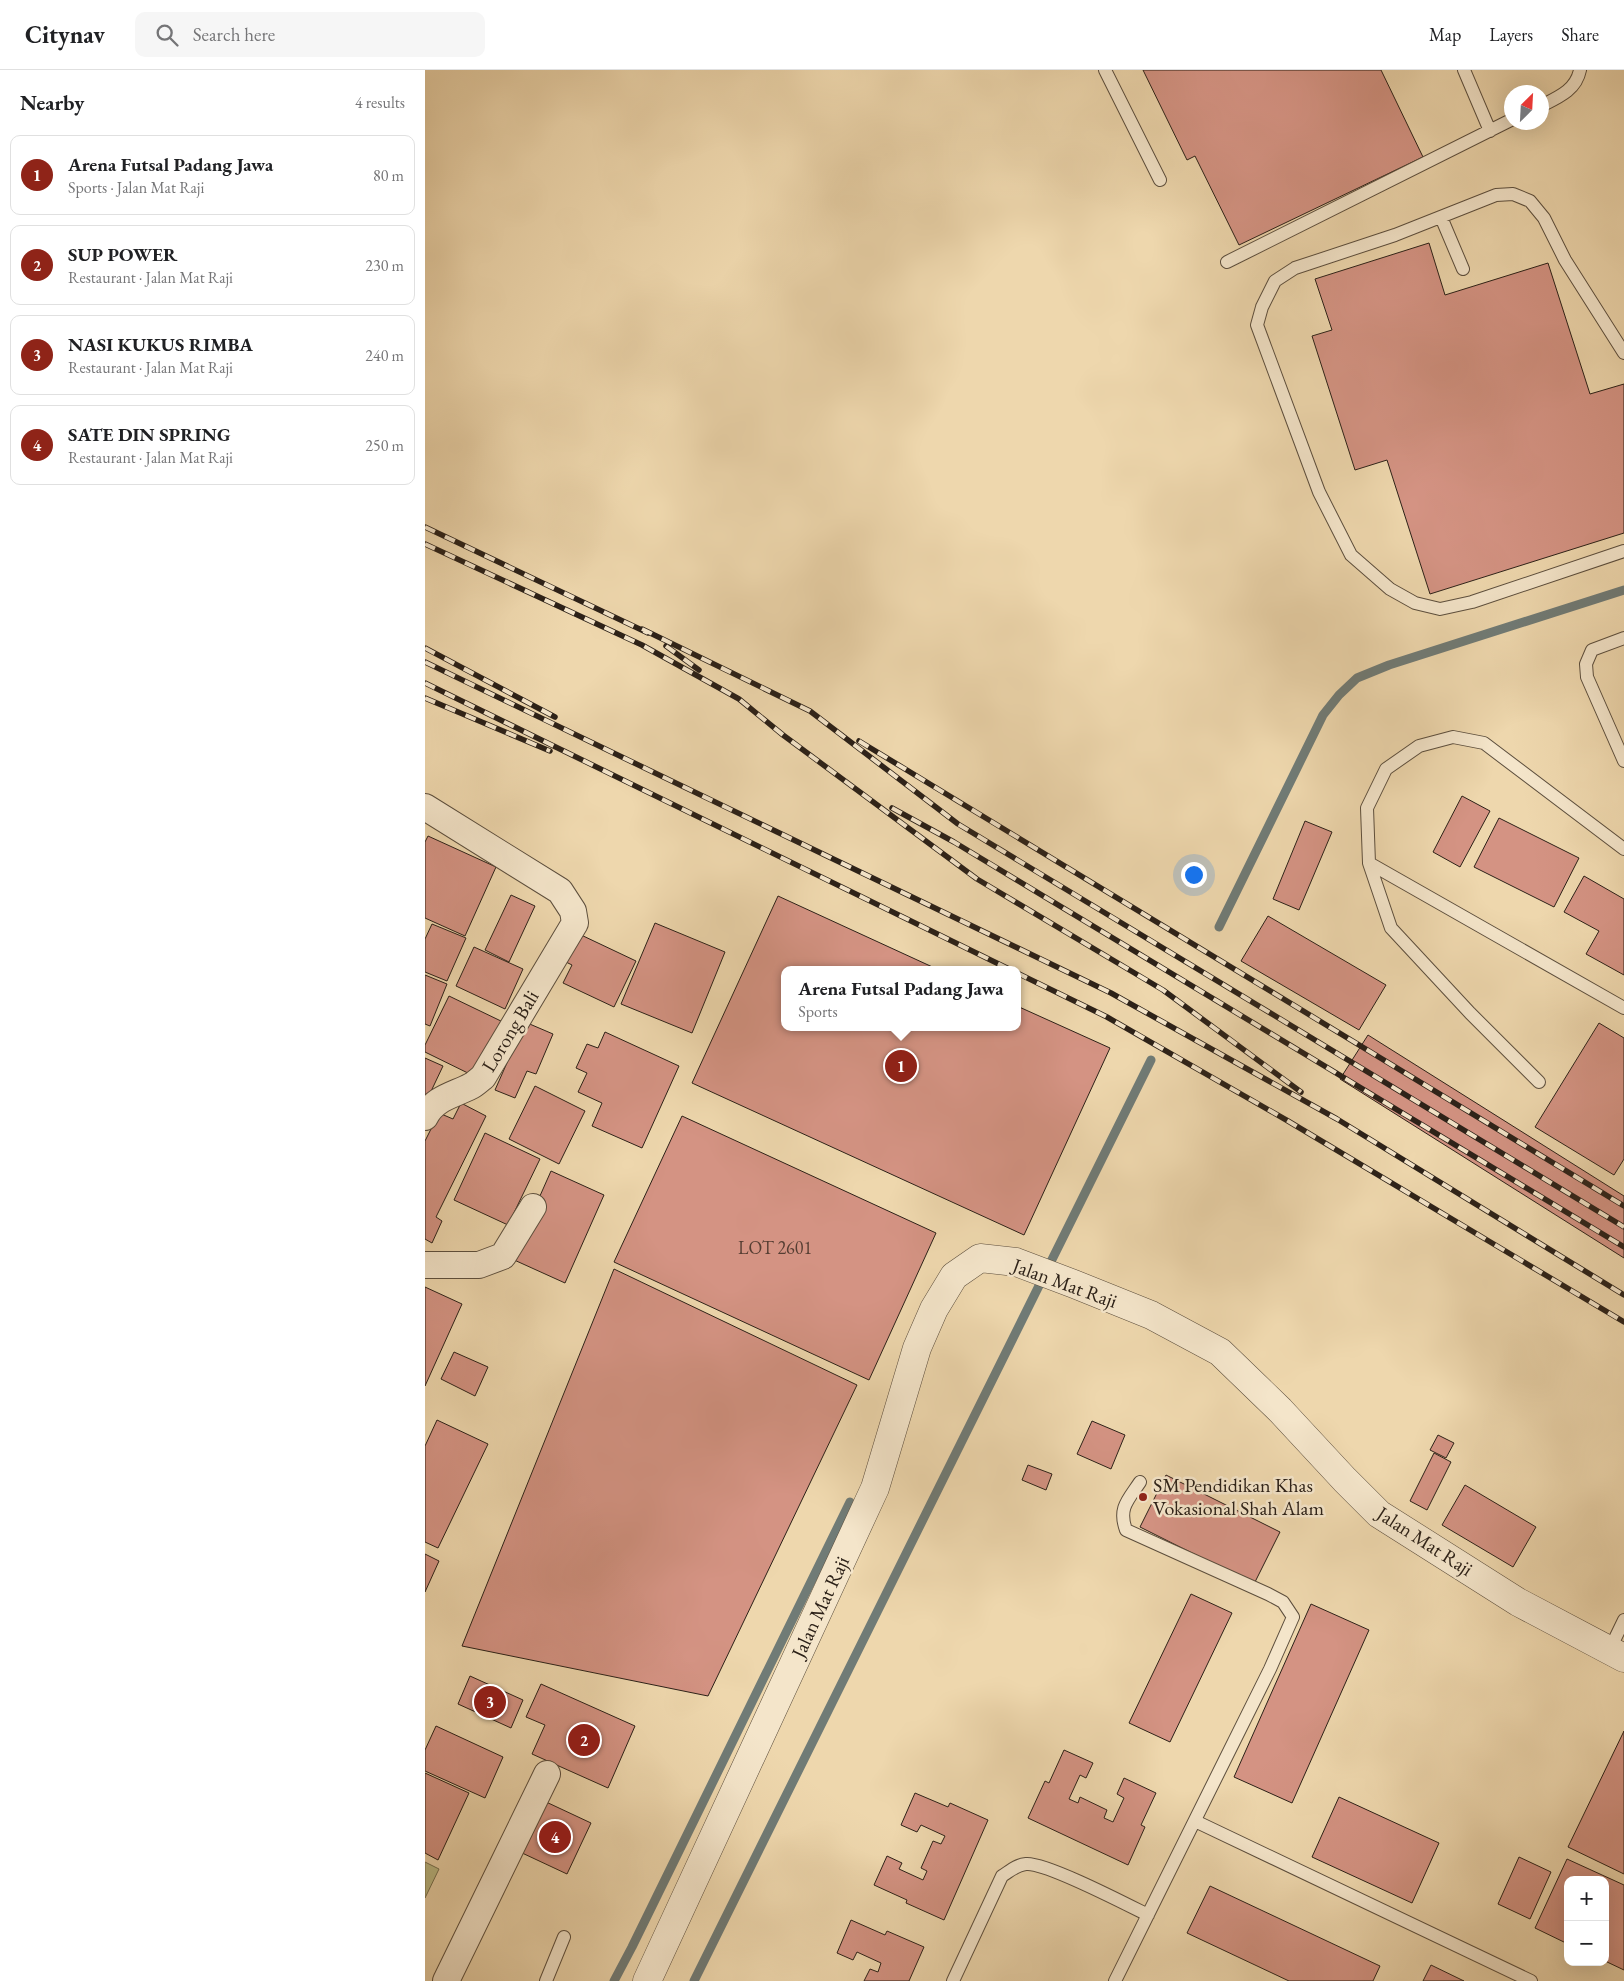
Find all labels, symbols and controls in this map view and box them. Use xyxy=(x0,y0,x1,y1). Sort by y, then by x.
search box xyxy=(135,12,485,57)
text: Citynav xyxy=(25,19,105,50)
icon: search xyxy=(153,21,181,49)
text: Search here xyxy=(193,22,275,47)
text: Map xyxy=(1429,23,1461,46)
text: Layers xyxy=(1489,23,1533,46)
text: Share xyxy=(1561,23,1599,46)
north arrow xyxy=(1504,85,1549,130)
text: Nearby xyxy=(20,89,84,116)
text: 4 results xyxy=(355,92,405,113)
text: Arena Futsal Padang Jawa xyxy=(68,152,273,177)
text: 1 xyxy=(33,165,41,186)
text: 80 m xyxy=(373,165,404,186)
text: Sports · Jalan Mat Raji xyxy=(68,177,204,198)
text: SUP POWER xyxy=(68,242,177,267)
text: 2 xyxy=(33,255,41,276)
text: 230 m xyxy=(365,255,404,276)
text: Restaurant · Jalan Mat Raji xyxy=(68,267,233,288)
text: NASI KUKUS RIMBA xyxy=(68,332,253,357)
text: 3 xyxy=(33,345,41,366)
text: 240 m xyxy=(365,345,404,366)
text: Restaurant · Jalan Mat Raji xyxy=(68,357,233,378)
text: SATE DIN SPRING xyxy=(68,422,231,447)
text: 4 xyxy=(33,435,41,456)
text: 250 m xyxy=(365,435,404,456)
text: Restaurant · Jalan Mat Raji xyxy=(68,447,233,468)
your location xyxy=(1181,862,1207,888)
popup xyxy=(781,966,1021,1031)
text: Arena Futsal Padang Jawa xyxy=(798,976,1004,1001)
street label: Lorong Bali xyxy=(475,985,545,1077)
text: Sports xyxy=(798,1001,838,1022)
pin: 1 xyxy=(885,1047,917,1085)
house number: LOT 2601 xyxy=(738,1236,812,1259)
street label: Jalan Mat Raji xyxy=(1007,1251,1121,1314)
place label: SM Pendidikan Khas Vokasional Shah Alam xyxy=(1153,1472,1324,1521)
marker: SM Pendidikan Khas Vokasional Shah Alam xyxy=(1137,1491,1149,1503)
street label: Jalan Mat Raji xyxy=(1370,1499,1478,1582)
street label: Jalan Mat Raji xyxy=(784,1552,855,1664)
pin: 3 xyxy=(474,1683,506,1721)
pin: 2 xyxy=(568,1721,600,1759)
pin: 4 xyxy=(539,1818,571,1856)
map controls xyxy=(1564,1876,1609,1966)
button: + xyxy=(1564,1876,1609,1921)
button: − xyxy=(1564,1921,1609,1966)

